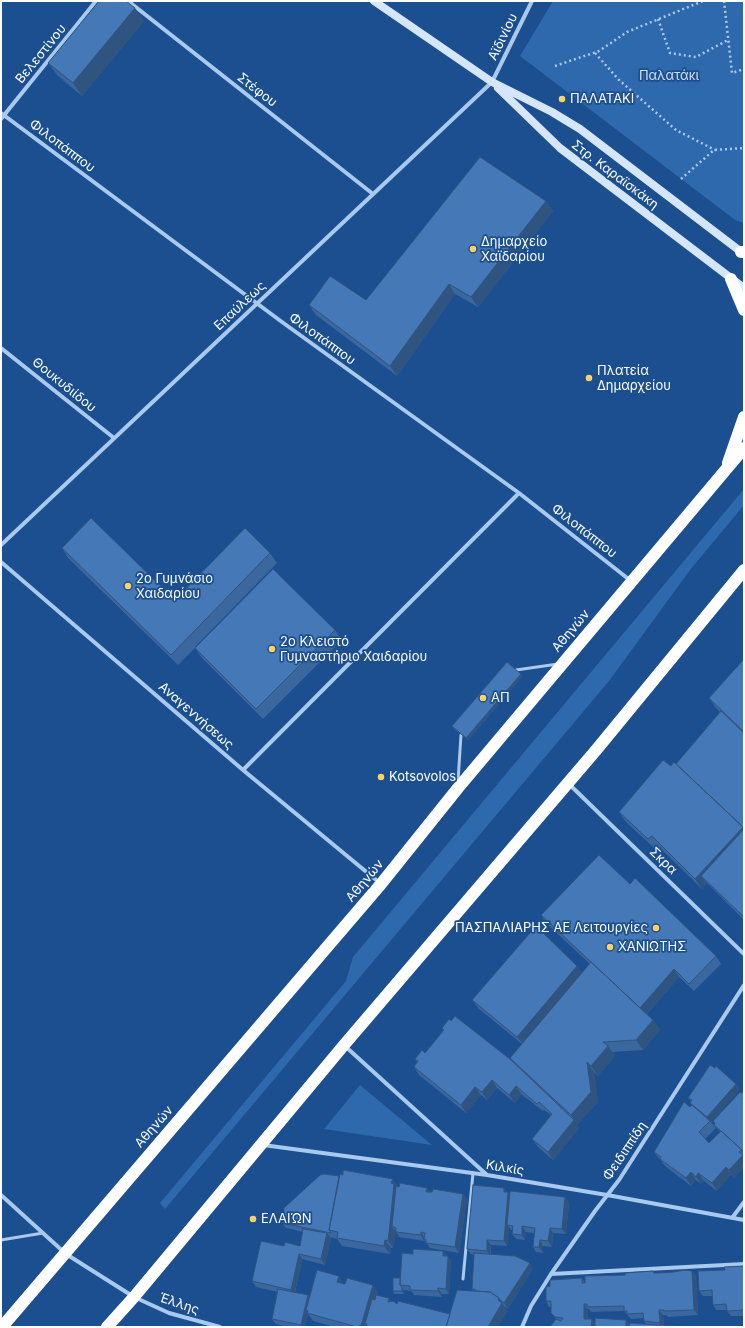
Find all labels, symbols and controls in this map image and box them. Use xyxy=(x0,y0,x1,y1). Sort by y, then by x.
street label: Αϊδινίου xyxy=(485,11,521,63)
street label: Βελεστίνου xyxy=(12,21,70,87)
park label: Παλατάκι xyxy=(639,68,699,84)
street label: Στέφου xyxy=(234,70,280,110)
place label: ΠΑΛΑΤΑΚΙ xyxy=(570,91,634,107)
marker: ΠΑΛΑΤΑΚΙ xyxy=(557,94,567,104)
street label: Φιλοπάππου xyxy=(26,116,98,176)
street label: Στρ. Καραϊσκάκη xyxy=(568,137,662,213)
place label: Δημαρχείο Χαϊδαρίου xyxy=(481,234,547,265)
marker: Δημαρχείο Χαϊδαρίου xyxy=(468,244,478,254)
street label: Επαύλεως xyxy=(211,278,269,334)
street label: Φιλοπάππου xyxy=(286,310,358,368)
street label: Θουκυδιίδου xyxy=(29,354,99,416)
place label: Πλατεία Δημαρχείου xyxy=(597,363,671,394)
marker: Πλατεία Δημαρχείου xyxy=(584,373,594,383)
street label: Φιλοπάππου xyxy=(548,501,620,561)
place label: 2ο Γυμνάσιο Χαιδαρίου xyxy=(136,571,213,602)
marker: 2ο Γυμνάσιο Χαιδαρίου xyxy=(123,581,133,591)
street label: Αθηνών xyxy=(549,607,593,655)
place label: 2ο Κλειστό Γυμναστήριο Χαιδαρίου xyxy=(280,634,427,665)
marker: 2ο Κλειστό Γυμναστήριο Χαιδαρίου xyxy=(267,644,277,654)
street label: Αναγεννήσεως xyxy=(155,679,237,753)
place label: ΑΠ xyxy=(491,690,510,706)
marker: ΑΠ xyxy=(478,693,488,703)
place label: Kotsovolos xyxy=(389,769,456,785)
marker: Kotsovolos xyxy=(376,772,386,782)
street label: Σκρα xyxy=(646,844,680,878)
street label: Αθηνών xyxy=(343,857,387,905)
place label: ΠΑΣΠΑΛΙΑΡΗΣ ΑΕ Λειτουργίες xyxy=(455,920,648,936)
marker: ΠΑΣΠΑΛΙΑΡΗΣ ΑΕ Λειτουργίες xyxy=(651,923,661,933)
place label: ΧΑΝΙΩΤΗΣ xyxy=(618,939,686,955)
marker: ΧΑΝΙΩΤΗΣ xyxy=(605,942,615,952)
street label: Αθηνών xyxy=(132,1103,176,1151)
street label: Φειδιππίδη xyxy=(600,1119,650,1183)
street label: Κιλκίς xyxy=(485,1157,525,1179)
place label: ΕΛΑΙΏΝ xyxy=(261,1211,312,1227)
marker: ΕΛΑΙΏΝ xyxy=(248,1214,258,1224)
street label: Έλλης xyxy=(157,1290,201,1318)

